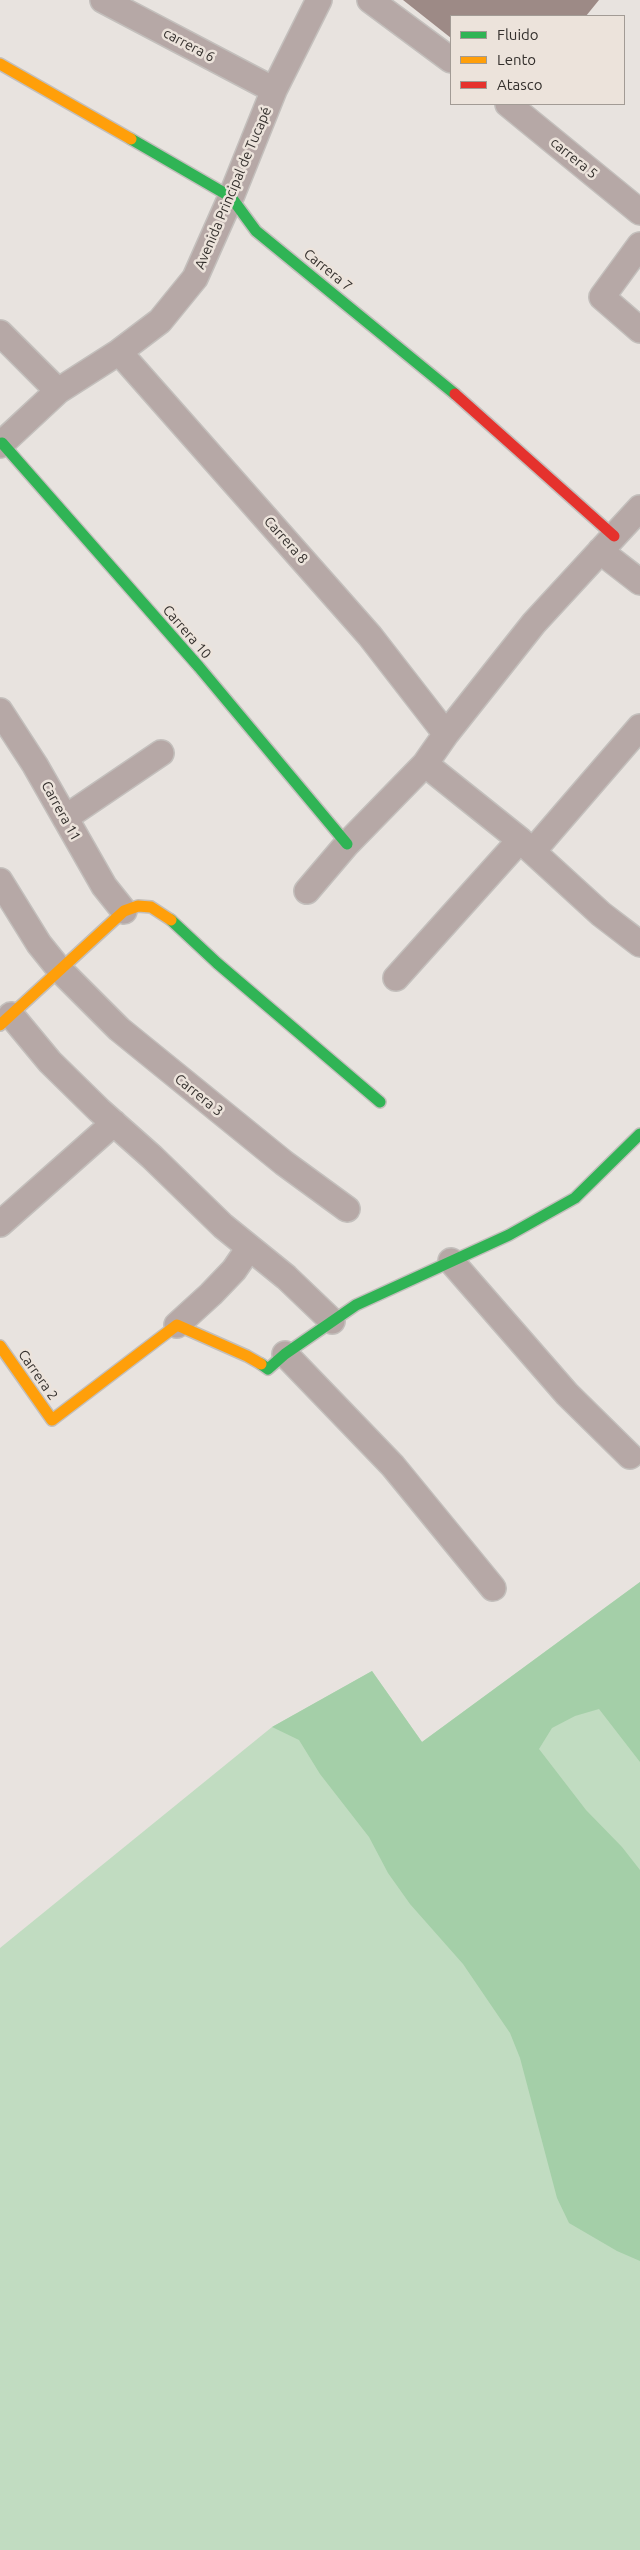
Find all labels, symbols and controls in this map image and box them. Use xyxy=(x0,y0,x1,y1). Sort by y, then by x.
legend xyxy=(450,15,625,105)
street label: carrera 6 xyxy=(161,25,217,65)
text: Fluido xyxy=(497,26,539,43)
text: Lento xyxy=(497,51,536,68)
text: Atasco xyxy=(497,76,543,93)
street label: Avenida Principal de Tucapé xyxy=(191,104,275,272)
street label: carrera 5 xyxy=(547,134,601,182)
street label: Carrera 7 xyxy=(300,245,356,295)
street label: Carrera 8 xyxy=(260,513,312,567)
street label: Carrera 10 xyxy=(159,602,215,662)
street label: Carrera 11 xyxy=(38,778,84,844)
street label: Carrera 3 xyxy=(171,1070,227,1120)
street label: Carrera 2 xyxy=(15,1347,61,1403)

